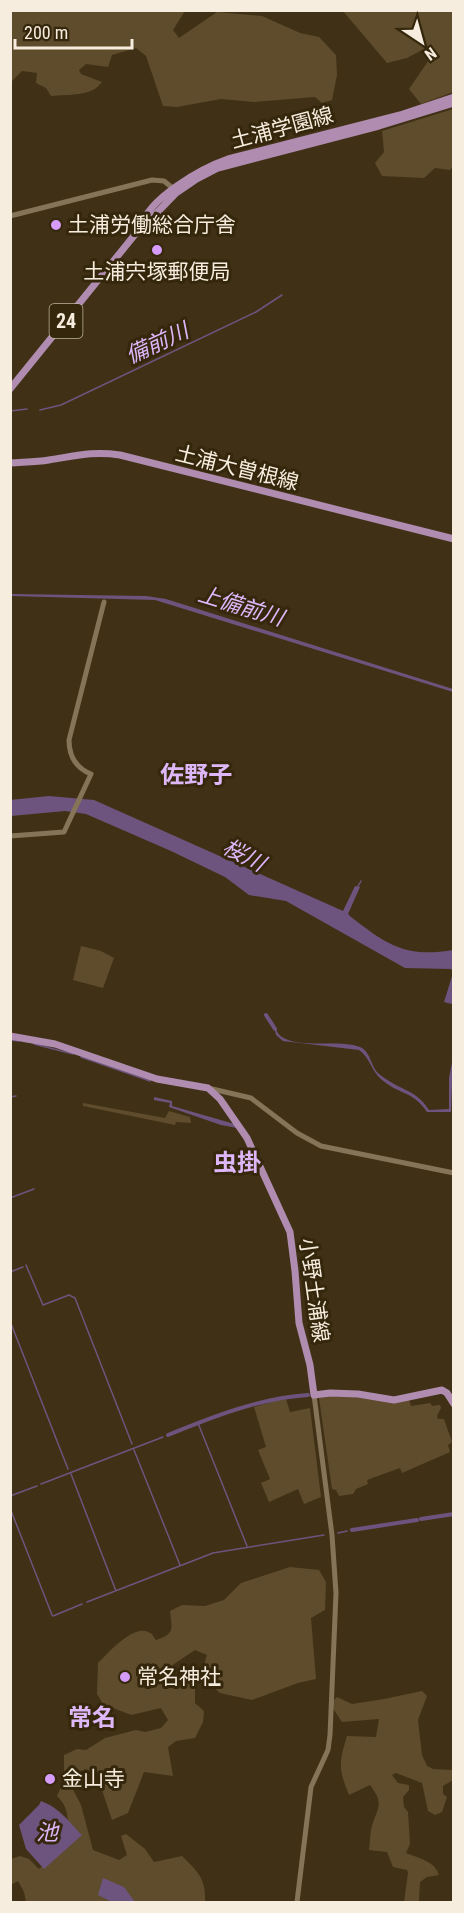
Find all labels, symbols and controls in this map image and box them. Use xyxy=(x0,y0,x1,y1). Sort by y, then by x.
scale bar xyxy=(15,12,132,50)
north arrow xyxy=(392,12,452,72)
text: 200 m xyxy=(24,22,68,43)
text: N xyxy=(421,43,440,64)
street label: 土浦学園線 xyxy=(228,103,336,153)
place label: 土浦労働総合庁舎 xyxy=(68,213,236,237)
marker: 土浦労働総合庁舎 xyxy=(49,218,63,232)
marker: 土浦宍塚郵便局 xyxy=(150,243,164,257)
place label: 土浦宍塚郵便局 xyxy=(84,260,231,284)
road number: 24 xyxy=(50,304,82,338)
water label: 備前川 xyxy=(122,317,194,368)
street label: 土浦大曽根線 xyxy=(173,441,301,495)
water label: 上備前川 xyxy=(195,581,289,631)
district label: 佐野子 xyxy=(160,761,232,789)
water label: 桜川 xyxy=(219,834,271,877)
district label: 虫掛 xyxy=(213,1149,261,1177)
street label: 小野土浦線 xyxy=(295,1236,333,1344)
place label: 常名神社 xyxy=(137,1665,221,1689)
marker: 常名神社 xyxy=(118,1670,132,1684)
district label: 常名 xyxy=(68,1704,116,1732)
place label: 金山寺 xyxy=(62,1767,125,1791)
marker: 金山寺 xyxy=(43,1772,57,1786)
water label: 池 xyxy=(36,1820,60,1845)

